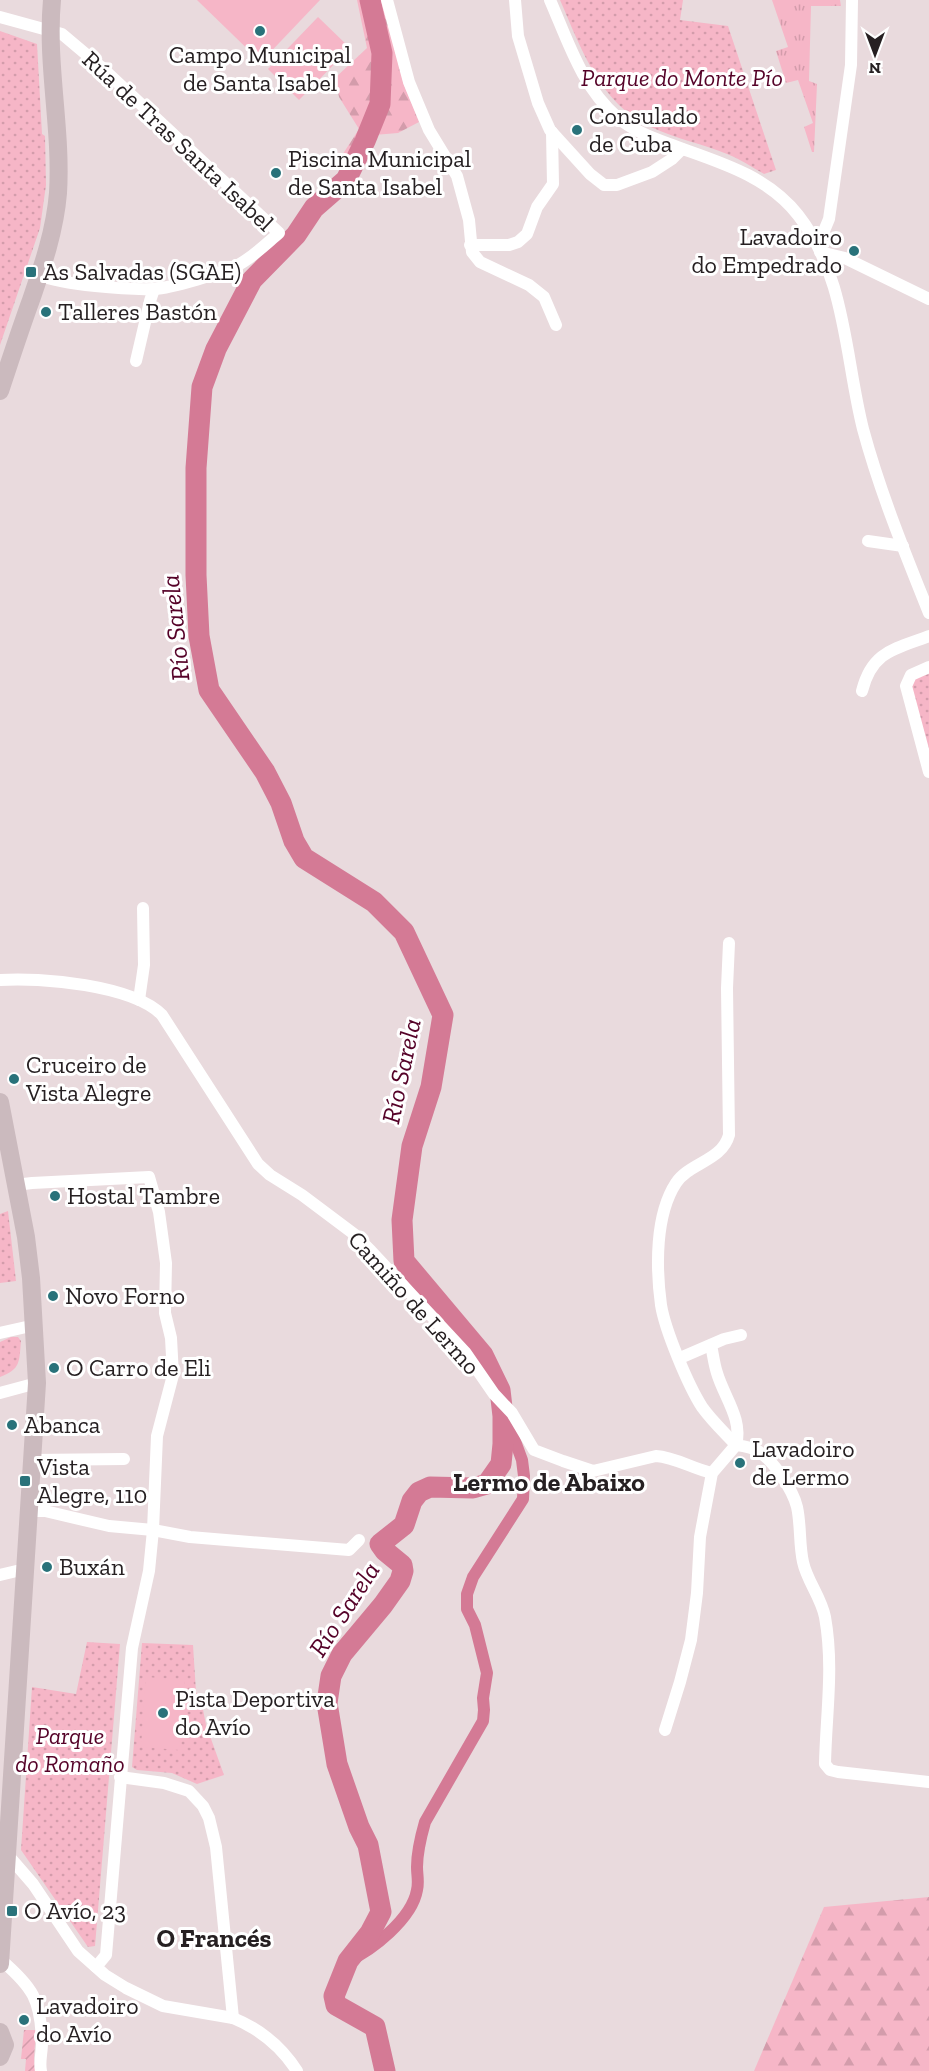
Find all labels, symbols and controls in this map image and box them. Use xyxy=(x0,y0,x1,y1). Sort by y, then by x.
marker: Campo Municipal de Santa Isabel xyxy=(253,24,267,38)
north arrow xyxy=(845,24,905,84)
place label: Campo Municipal de Santa Isabel xyxy=(169,40,351,97)
street label: Rúa de Tras Santa Isabel xyxy=(77,44,280,237)
text: N xyxy=(869,59,881,78)
park label: Parque do Monte Pío xyxy=(581,63,783,92)
place label: Consulado de Cuba xyxy=(589,101,698,158)
marker: Consulado de Cuba xyxy=(570,123,584,137)
place label: Piscina Municipal de Santa Isabel xyxy=(288,144,471,201)
marker: Piscina Municipal de Santa Isabel xyxy=(269,166,283,180)
place label: Lavadoiro do Empedrado xyxy=(691,222,842,279)
marker: Lavadoiro do Empedrado xyxy=(847,244,861,258)
place label: As Salvadas (SGAE) xyxy=(43,257,241,286)
marker: As Salvadas (SGAE) xyxy=(24,265,38,279)
place label: Talleres Bastón xyxy=(58,297,217,326)
marker: Talleres Bastón xyxy=(39,305,53,319)
water label: Río Sarela xyxy=(154,573,196,683)
water label: Río Sarela xyxy=(374,1016,428,1126)
place label: Cruceiro de Vista Alegre xyxy=(25,1050,151,1107)
marker: Cruceiro de Vista Alegre xyxy=(7,1072,21,1086)
place label: Hostal Tambre xyxy=(67,1181,220,1210)
marker: Hostal Tambre xyxy=(48,1189,62,1203)
street label: Camiño de Lermo xyxy=(342,1225,487,1381)
place label: Novo Forno xyxy=(65,1281,185,1310)
marker: Novo Forno xyxy=(46,1289,60,1303)
place label: O Carro de Eli xyxy=(66,1353,211,1382)
marker: O Carro de Eli xyxy=(47,1361,61,1375)
place label: Abanca xyxy=(24,1410,101,1439)
marker: Abanca xyxy=(5,1418,19,1432)
place label: Lavadoiro de Lermo xyxy=(752,1434,855,1491)
place label: Vista Alegre, 110 xyxy=(36,1452,147,1509)
marker: Lavadoiro de Lermo xyxy=(733,1456,747,1470)
district label: Lermo de Abaixo xyxy=(453,1466,645,1498)
marker: Vista Alegre, 110 xyxy=(18,1474,32,1488)
place label: Buxán xyxy=(59,1552,125,1581)
water label: Río Sarela xyxy=(302,1556,386,1662)
marker: Buxán xyxy=(40,1560,54,1574)
place label: Pista Deportiva do Avío xyxy=(175,1684,335,1741)
marker: Pista Deportiva do Avío xyxy=(156,1706,170,1720)
park label: Parque do Romaño xyxy=(15,1721,125,1778)
place label: O Avío, 23 xyxy=(24,1896,126,1925)
marker: O Avío, 23 xyxy=(5,1904,19,1918)
district label: O Francés xyxy=(157,1922,272,1954)
place label: Lavadoiro do Avío xyxy=(36,1991,139,2048)
marker: Lavadoiro do Avío xyxy=(17,2013,31,2027)

